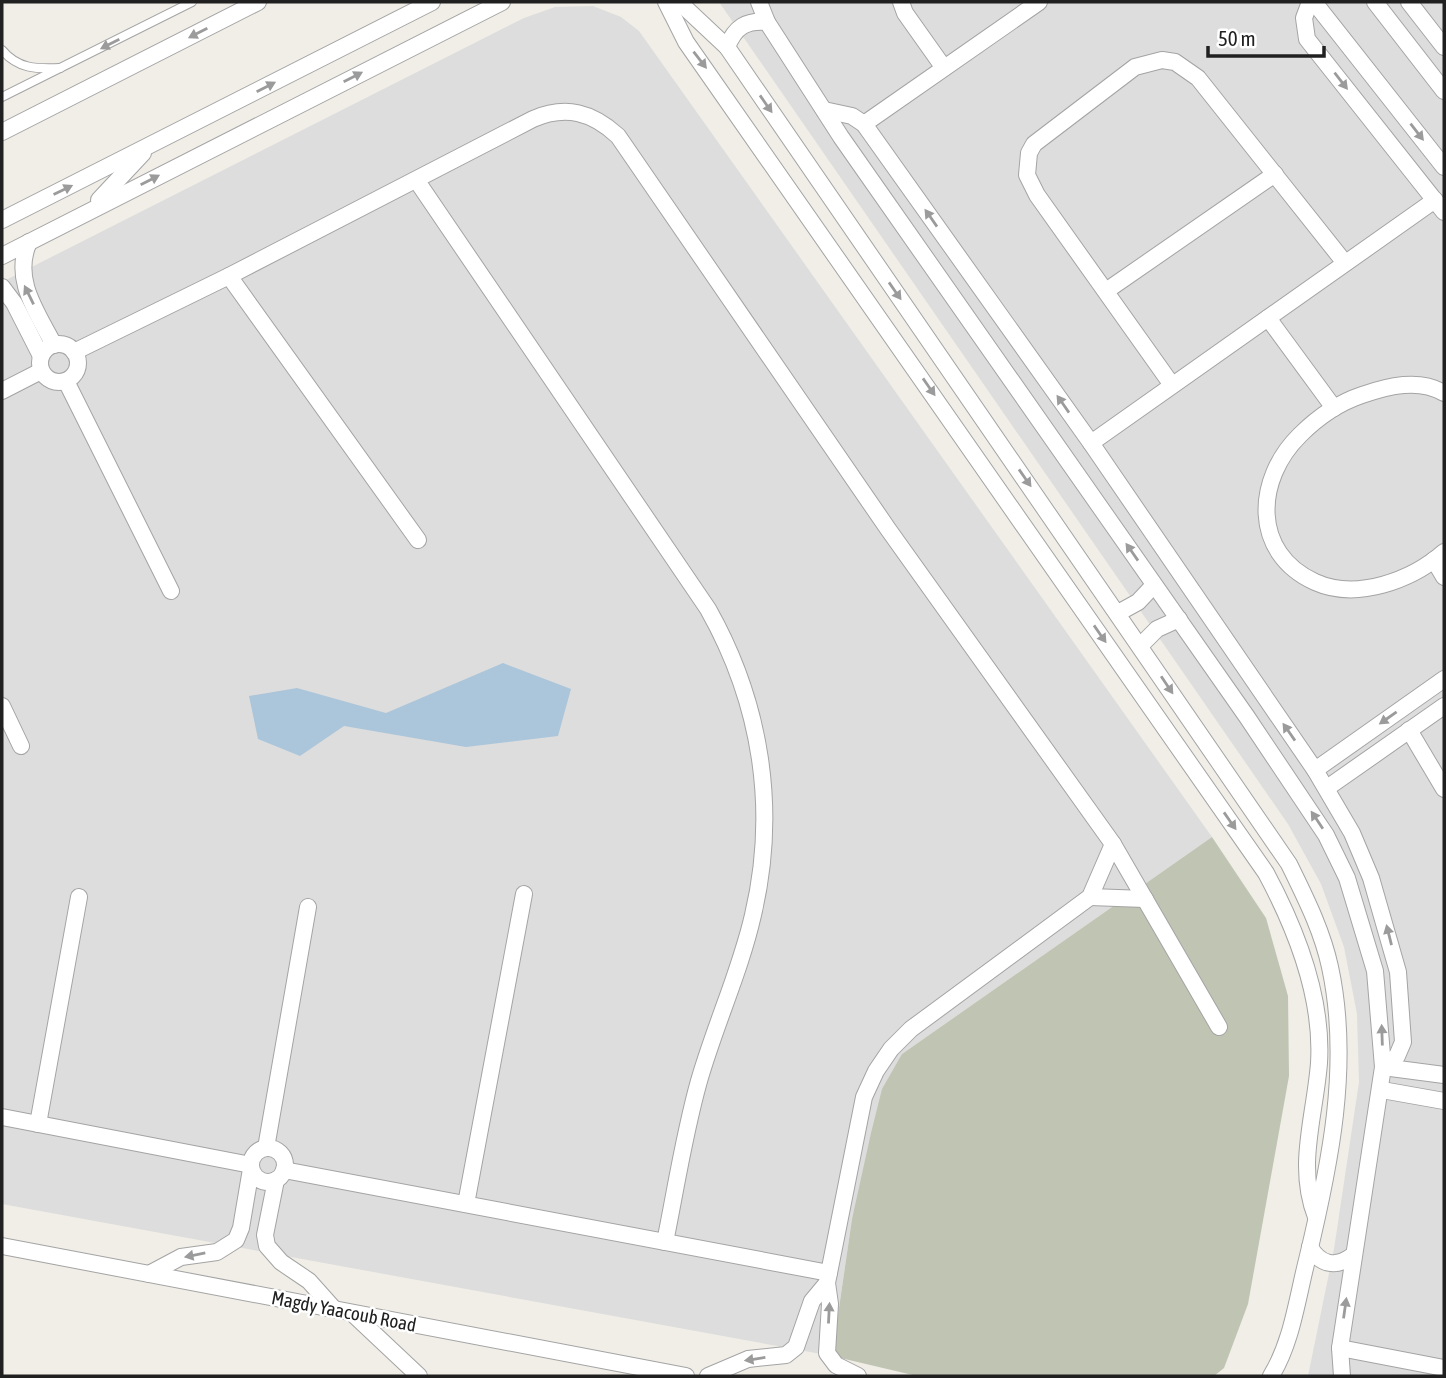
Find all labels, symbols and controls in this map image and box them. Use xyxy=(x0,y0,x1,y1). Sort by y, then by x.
scale bar xyxy=(1208,14,1324,58)
one-way arrow xyxy=(187,26,207,38)
text: 50 m xyxy=(1218,26,1256,50)
one-way arrow xyxy=(99,38,119,50)
one-way arrow xyxy=(693,51,707,69)
one-way arrow xyxy=(343,72,363,83)
one-way arrow xyxy=(1333,72,1347,90)
one-way arrow xyxy=(256,81,276,93)
one-way arrow xyxy=(759,95,773,113)
one-way arrow xyxy=(1409,123,1424,141)
one-way arrow xyxy=(140,175,160,186)
one-way arrow xyxy=(53,184,73,195)
one-way arrow xyxy=(924,209,938,227)
one-way arrow xyxy=(888,282,902,300)
one-way arrow xyxy=(23,285,35,305)
one-way arrow xyxy=(922,378,936,396)
one-way arrow xyxy=(1056,394,1070,413)
one-way arrow xyxy=(1018,468,1031,488)
one-way arrow xyxy=(1125,543,1139,561)
one-way arrow xyxy=(1093,625,1107,643)
one-way arrow xyxy=(1160,676,1173,695)
one-way arrow xyxy=(1379,711,1397,725)
one-way arrow xyxy=(1282,723,1296,741)
one-way arrow xyxy=(1310,810,1323,830)
one-way arrow xyxy=(1223,812,1237,830)
one-way arrow xyxy=(1383,924,1394,946)
one-way arrow xyxy=(1376,1024,1387,1046)
one-way arrow xyxy=(184,1249,206,1260)
street label: Magdy Yaacoub Road xyxy=(270,1286,418,1336)
one-way arrow xyxy=(1340,1297,1351,1319)
one-way arrow xyxy=(824,1302,835,1324)
one-way arrow xyxy=(744,1354,766,1365)

